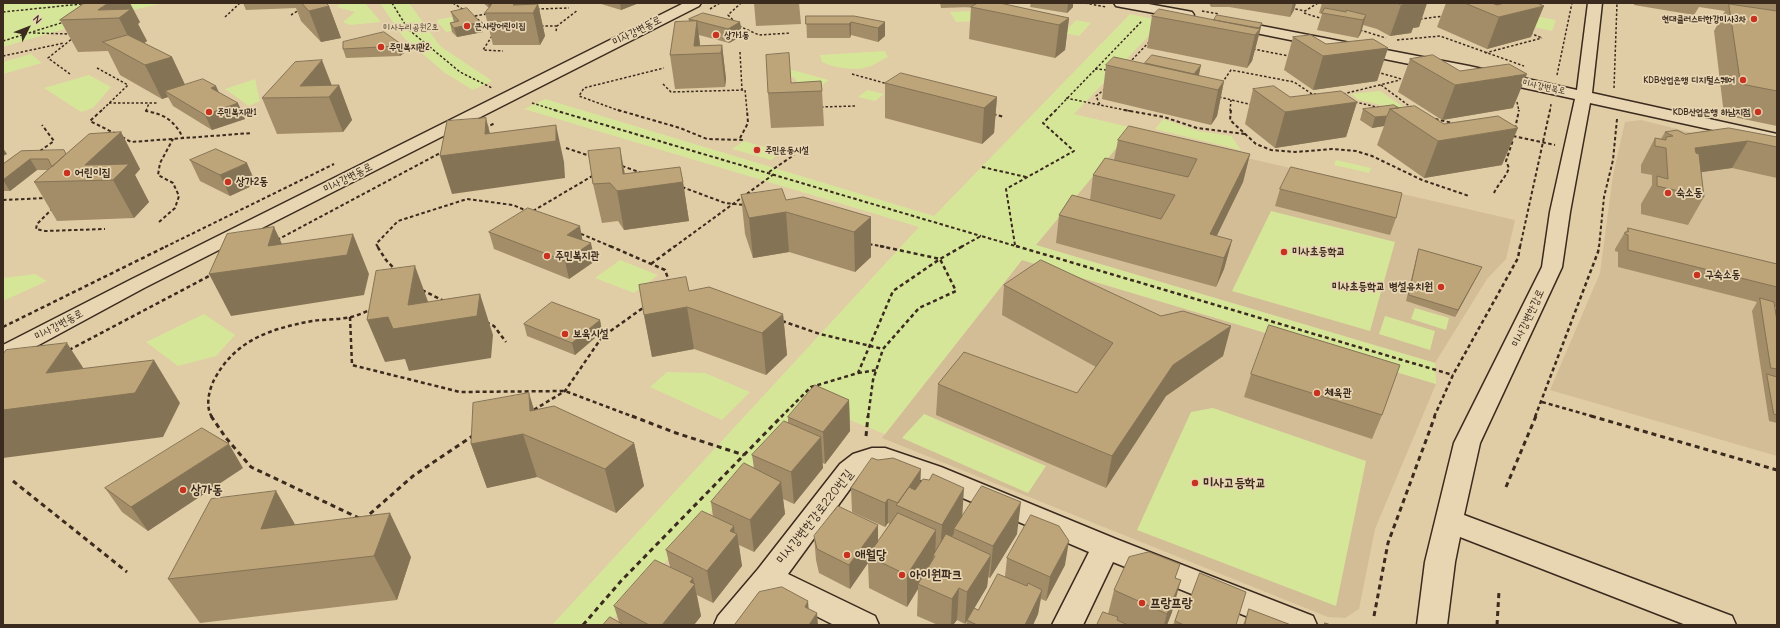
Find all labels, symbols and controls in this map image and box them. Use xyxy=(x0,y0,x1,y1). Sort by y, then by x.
north arrow xyxy=(8,8,48,48)
text: N xyxy=(30,13,45,27)
street label: 미사강변동로 xyxy=(610,13,664,49)
place label: 현대클러스터한강미사3차 xyxy=(1662,14,1746,24)
marker: 현대클러스터한강미사3차 xyxy=(1749,14,1759,24)
marker: 큰사랑어린이집 xyxy=(462,21,472,31)
place label: 큰사랑어린이집 xyxy=(475,21,526,31)
park label: 미사누리공원2호 xyxy=(383,22,439,32)
marker: 상가1동 xyxy=(711,30,721,40)
place label: 상가1동 xyxy=(724,30,749,40)
marker: 주민복지관2 xyxy=(376,42,386,52)
place label: 주민복지관2 xyxy=(389,42,430,52)
place label: KDB산업은행 디지털스퀘어 xyxy=(1643,75,1735,85)
marker: KDB산업은행 디지털스퀘어 xyxy=(1738,75,1748,85)
street label: 미사강변북로 xyxy=(1522,77,1566,97)
marker: 주민복지관1 xyxy=(204,107,214,117)
place label: 주민복지관1 xyxy=(217,107,257,117)
place label: KDB산업은행 하남지점 xyxy=(1673,107,1750,117)
marker: KDB산업은행 하남지점 xyxy=(1753,107,1763,117)
marker: 주민운동시설 xyxy=(752,145,762,155)
place label: 주민운동시설 xyxy=(765,145,808,155)
street label: 미사강변동로 xyxy=(321,160,375,196)
place label: 어린이집 xyxy=(75,166,110,180)
marker: 어린이집 xyxy=(62,168,72,178)
place label: 상가2동 xyxy=(236,175,268,189)
marker: 상가2동 xyxy=(223,177,233,187)
place label: 숙소동 xyxy=(1676,186,1703,200)
marker: 숙소동 xyxy=(1663,188,1673,198)
place label: 미사초등학교 xyxy=(1292,245,1345,259)
marker: 미사초등학교 xyxy=(1279,247,1289,257)
place label: 주민복지관 xyxy=(555,249,599,263)
marker: 주민복지관 xyxy=(542,251,552,261)
place label: 구숙소동 xyxy=(1705,268,1740,282)
marker: 구숙소동 xyxy=(1692,270,1702,280)
place label: 미사초등학교 병설유치원 xyxy=(1332,280,1433,294)
marker: 미사초등학교 병설유치원 xyxy=(1436,282,1446,292)
street label: 미사강변한강로 xyxy=(1509,287,1547,349)
street label: 미사강변동로 xyxy=(32,307,86,343)
place label: 보육시설 xyxy=(573,327,608,341)
marker: 보육시설 xyxy=(560,329,570,339)
place label: 체육관 xyxy=(1325,386,1352,400)
marker: 체육관 xyxy=(1312,388,1322,398)
street label: 미사강변한강로220번길 xyxy=(773,467,857,567)
place label: 미사고등학교 xyxy=(1203,475,1266,491)
marker: 미사고등학교 xyxy=(1190,478,1200,488)
place label: 상가동 xyxy=(191,482,222,498)
marker: 상가동 xyxy=(178,485,188,495)
place label: 애월당 xyxy=(855,547,886,563)
marker: 애월당 xyxy=(842,550,852,560)
place label: 아이원파크 xyxy=(910,567,962,583)
marker: 아이원파크 xyxy=(897,570,907,580)
place label: 프랑프랑 xyxy=(1150,595,1192,611)
marker: 프랑프랑 xyxy=(1137,598,1147,608)

